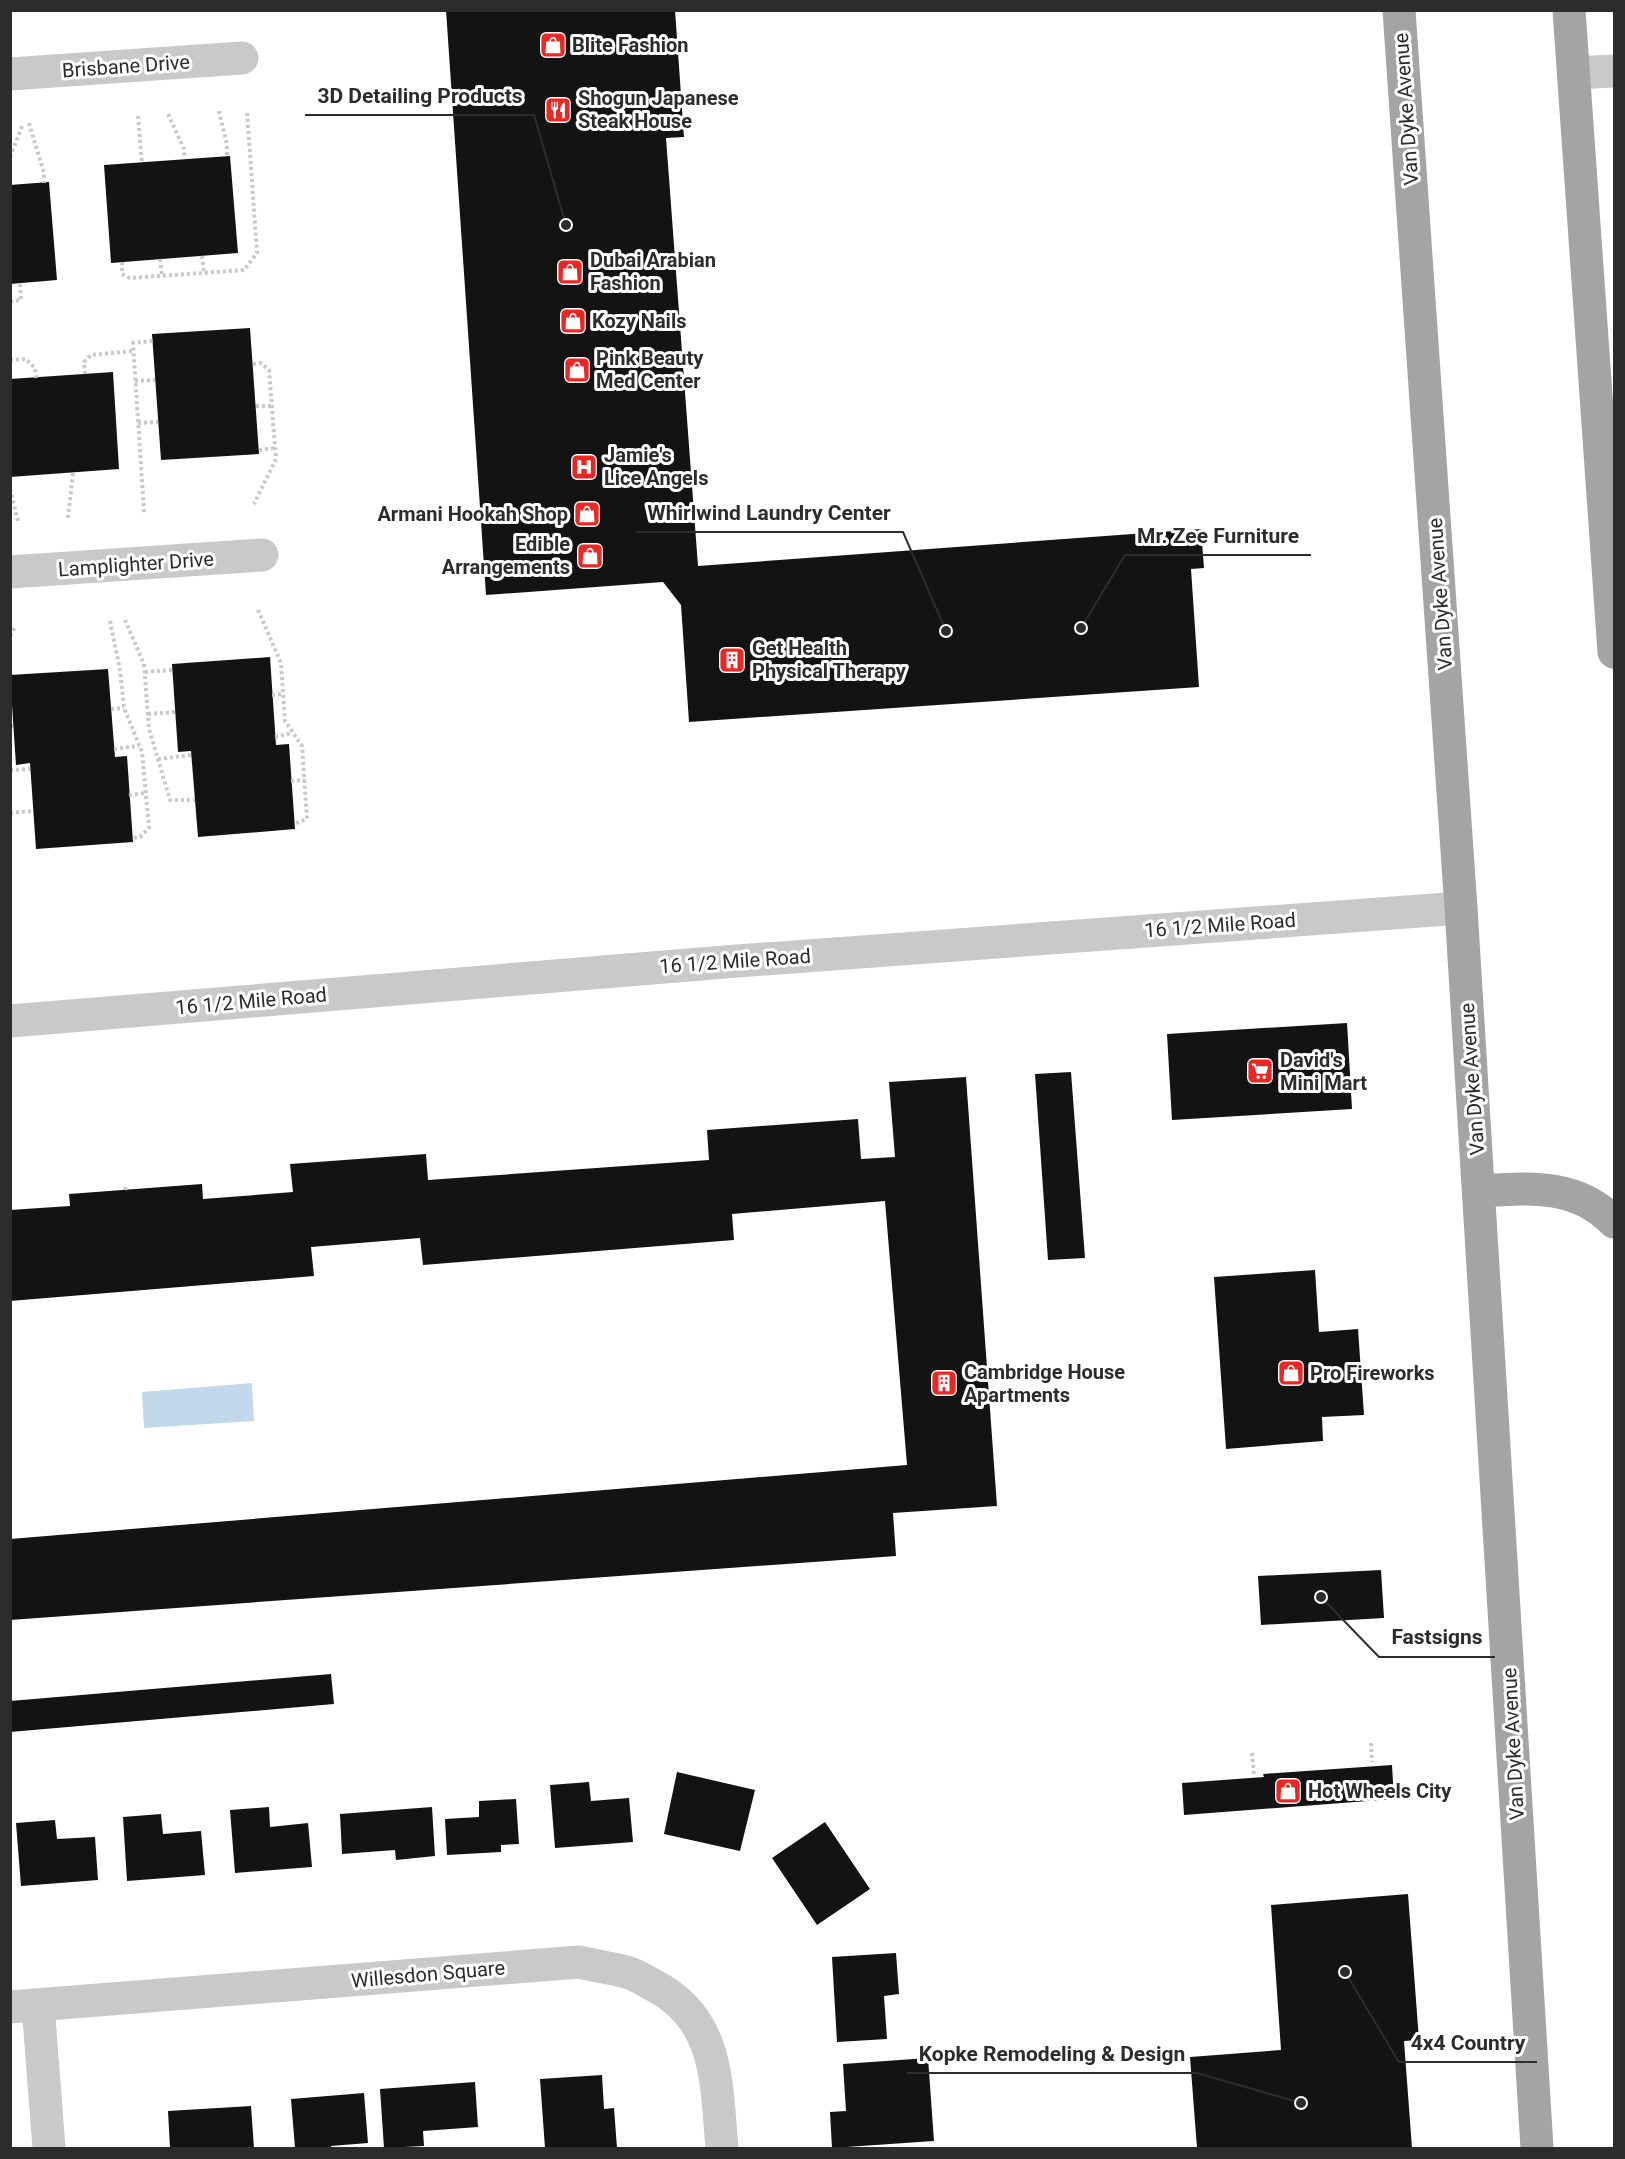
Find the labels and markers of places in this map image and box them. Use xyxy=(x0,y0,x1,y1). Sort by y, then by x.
shop icon: Blite Fashion xyxy=(538,30,568,60)
place label: Blite Fashion xyxy=(572,33,689,57)
callout: 3D Detailing Products xyxy=(305,76,534,115)
place label: Shogun Japanese Steak House xyxy=(578,86,739,133)
restaurant icon: Shogun Japanese Steak House xyxy=(543,95,573,125)
place label: Dubai Arabian Fashion xyxy=(590,248,716,295)
shop icon: Dubai Arabian Fashion xyxy=(555,257,585,287)
shop icon: Kozy Nails xyxy=(558,306,588,336)
place label: Kozy Nails xyxy=(592,309,686,333)
place label: Pink Beauty Med Center xyxy=(596,346,704,393)
shop icon: Pink Beauty Med Center xyxy=(562,355,592,385)
place label: Jamie's Lice Angels xyxy=(604,443,708,490)
hospital icon: Jamie's Lice Angels xyxy=(569,452,599,482)
callout: Whirlwind Laundry Center xyxy=(636,493,903,532)
shop icon: Armani Hookah Shop xyxy=(572,499,602,529)
place label: Armani Hookah Shop xyxy=(377,502,568,526)
callout: Mr. Zee Furniture xyxy=(1125,516,1311,555)
place label: Edible Arrangements xyxy=(442,532,570,579)
shop icon: Edible Arrangements xyxy=(575,541,605,571)
place label: Get Health Physical Therapy xyxy=(752,636,907,683)
building icon: Get Health Physical Therapy xyxy=(717,645,747,675)
place label: David's Mini Mart xyxy=(1280,1048,1367,1095)
supermarket icon: David's Mini Mart xyxy=(1245,1056,1275,1086)
shop icon: Pro Fireworks xyxy=(1276,1358,1306,1388)
place label: Cambridge House Apartments xyxy=(964,1360,1125,1407)
place label: Pro Fireworks xyxy=(1310,1361,1435,1385)
building icon: Cambridge House Apartments xyxy=(929,1368,959,1398)
callout: Fastsigns xyxy=(1379,1618,1495,1657)
shop icon: Hot Wheels City xyxy=(1273,1776,1303,1806)
place label: Hot Wheels City xyxy=(1308,1779,1452,1803)
callout: 4x4 Country xyxy=(1399,2023,1537,2062)
callout: Kopke Remodeling & Design xyxy=(907,2034,1197,2073)

